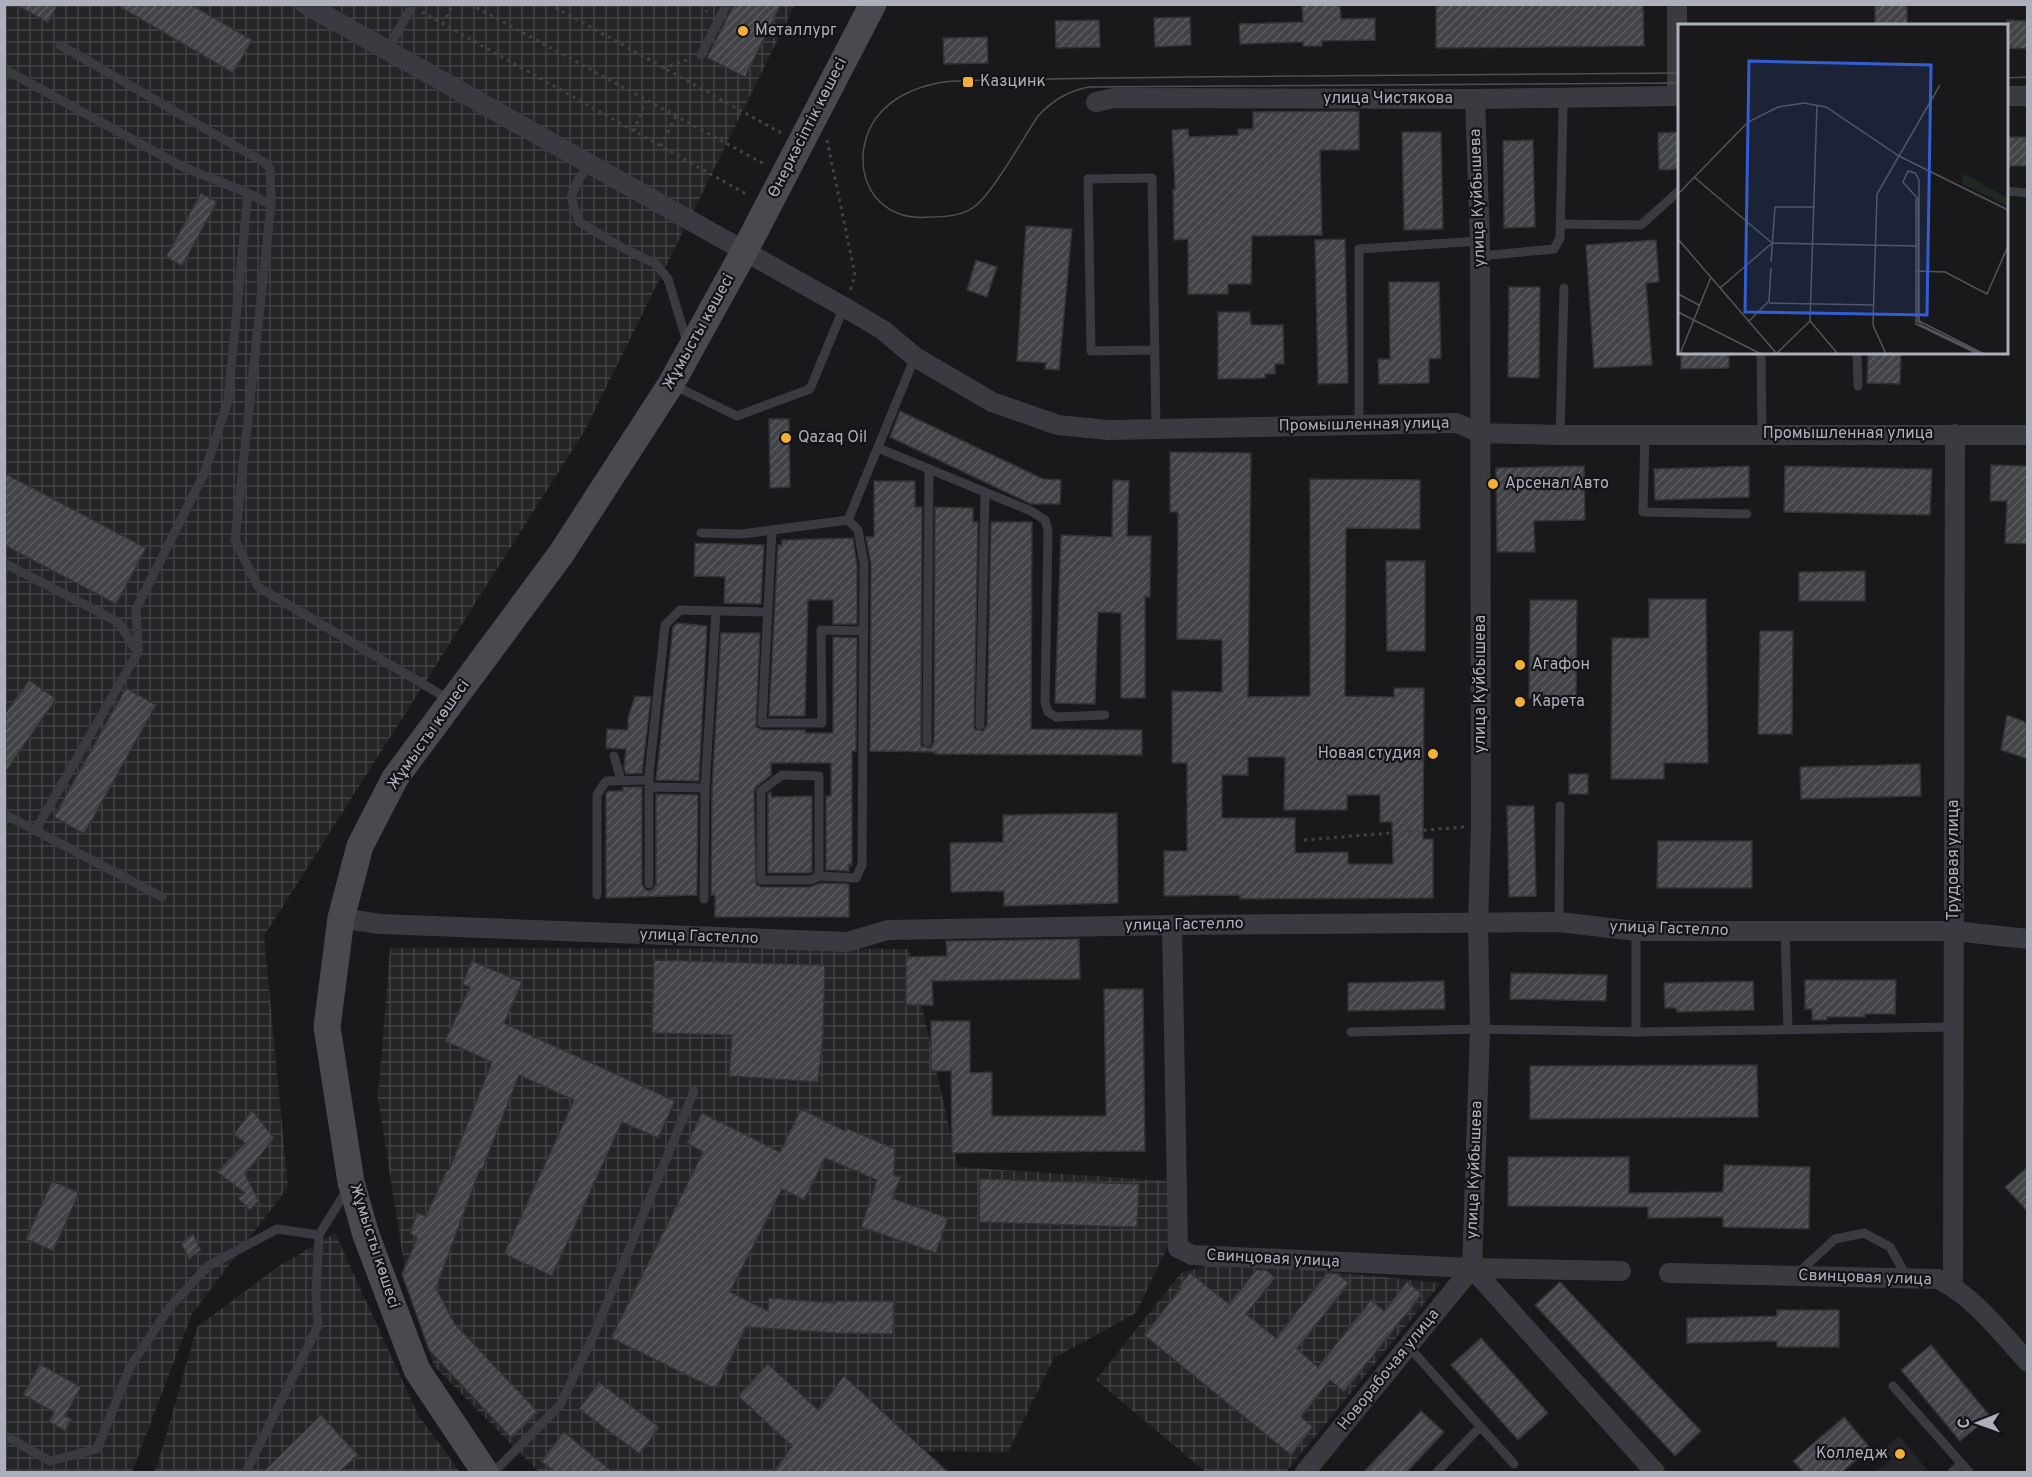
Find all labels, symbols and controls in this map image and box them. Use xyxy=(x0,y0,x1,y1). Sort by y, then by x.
place label: Металлург xyxy=(755,21,837,41)
marker: Металлург xyxy=(736,24,750,38)
inset map xyxy=(1678,24,2008,354)
street label: Өнеркәсіптік көшесі xyxy=(764,55,852,201)
place label: Казцинк xyxy=(980,72,1046,92)
marker: Казцинк xyxy=(961,75,975,89)
street label: улица Чистякова xyxy=(1323,89,1453,109)
street label: улица Куйбышева xyxy=(1466,128,1490,268)
street label: Жұмысты көшесі xyxy=(659,270,739,394)
street label: Промышленная улица xyxy=(1279,414,1449,436)
street label: Промышленная улица xyxy=(1763,424,1933,444)
place label: Qazaq Oil xyxy=(798,428,867,448)
marker: Qazaq Oil xyxy=(779,431,793,445)
place label: Арсенал Авто xyxy=(1505,474,1609,494)
marker: Арсенал Авто xyxy=(1486,477,1500,491)
street label: улица Куйбышева xyxy=(1471,615,1491,753)
place label: Агафон xyxy=(1532,655,1590,675)
marker: Агафон xyxy=(1513,658,1527,672)
street label: Жұмысты көшесі xyxy=(384,676,474,794)
place label: Карета xyxy=(1532,692,1585,712)
marker: Карета xyxy=(1513,695,1527,709)
place label: Новая студия xyxy=(1318,744,1421,764)
marker: Новая студия xyxy=(1426,747,1440,761)
street label: Трудовая улица xyxy=(1944,799,1964,921)
street label: улица Гастелло xyxy=(1124,914,1244,936)
street label: улица Гастелло xyxy=(1609,917,1729,941)
street label: улица Гастелло xyxy=(639,925,759,949)
street label: улица Куйбышева xyxy=(1463,1100,1487,1240)
street label: Жұмысты көшесі xyxy=(344,1181,404,1311)
street label: Свинцовая улица xyxy=(1206,1246,1340,1272)
street label: Свинцовая улица xyxy=(1798,1266,1932,1290)
street label: Новорабочая улица xyxy=(1334,1305,1444,1435)
north arrow xyxy=(1948,1393,2008,1453)
text: С xyxy=(1955,1418,1975,1429)
place label: Колледж xyxy=(1816,1444,1888,1464)
marker: Колледж xyxy=(1893,1447,1907,1461)

